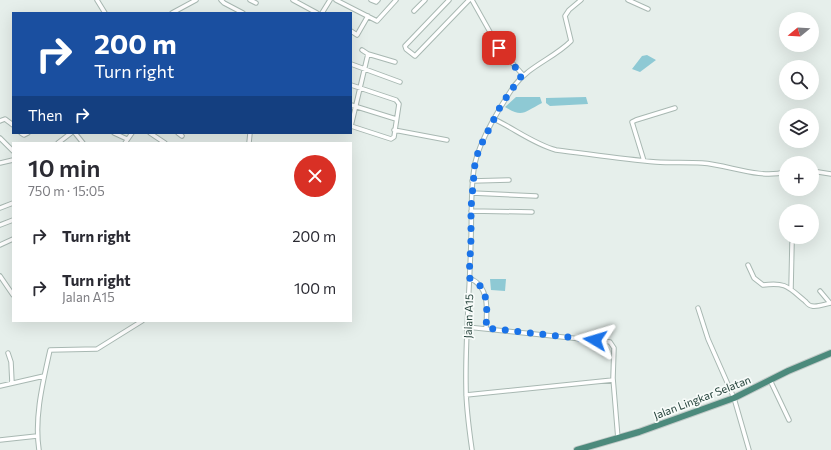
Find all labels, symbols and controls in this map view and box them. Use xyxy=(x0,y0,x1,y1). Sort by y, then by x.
north arrow xyxy=(779,12,819,52)
map controls xyxy=(779,12,819,244)
text: 200 m xyxy=(94,26,177,60)
icon: right xyxy=(28,28,80,80)
pin xyxy=(482,31,516,65)
icon: arrive xyxy=(488,37,510,59)
text: Turn right xyxy=(94,60,174,82)
button: search xyxy=(779,60,819,100)
icon: right xyxy=(71,104,93,126)
text: Then xyxy=(28,106,63,124)
button: layers xyxy=(779,108,819,148)
text: 10 min xyxy=(28,153,100,182)
button: close xyxy=(294,155,336,197)
button: + xyxy=(779,156,819,196)
text: 750 m · 15:05 xyxy=(28,183,105,199)
button: − xyxy=(779,204,819,244)
icon: right xyxy=(28,225,50,247)
text: Turn right xyxy=(62,227,131,245)
text: 200 m xyxy=(292,227,336,245)
text: Turn right xyxy=(62,271,131,289)
icon: right xyxy=(28,277,50,299)
text: 100 m xyxy=(294,279,336,297)
text: Jalan A15 xyxy=(62,289,115,305)
street label: Jalan A15 xyxy=(461,294,476,339)
position arrow xyxy=(574,319,616,361)
street label: Jalan Lingkar Selatan xyxy=(652,372,753,422)

